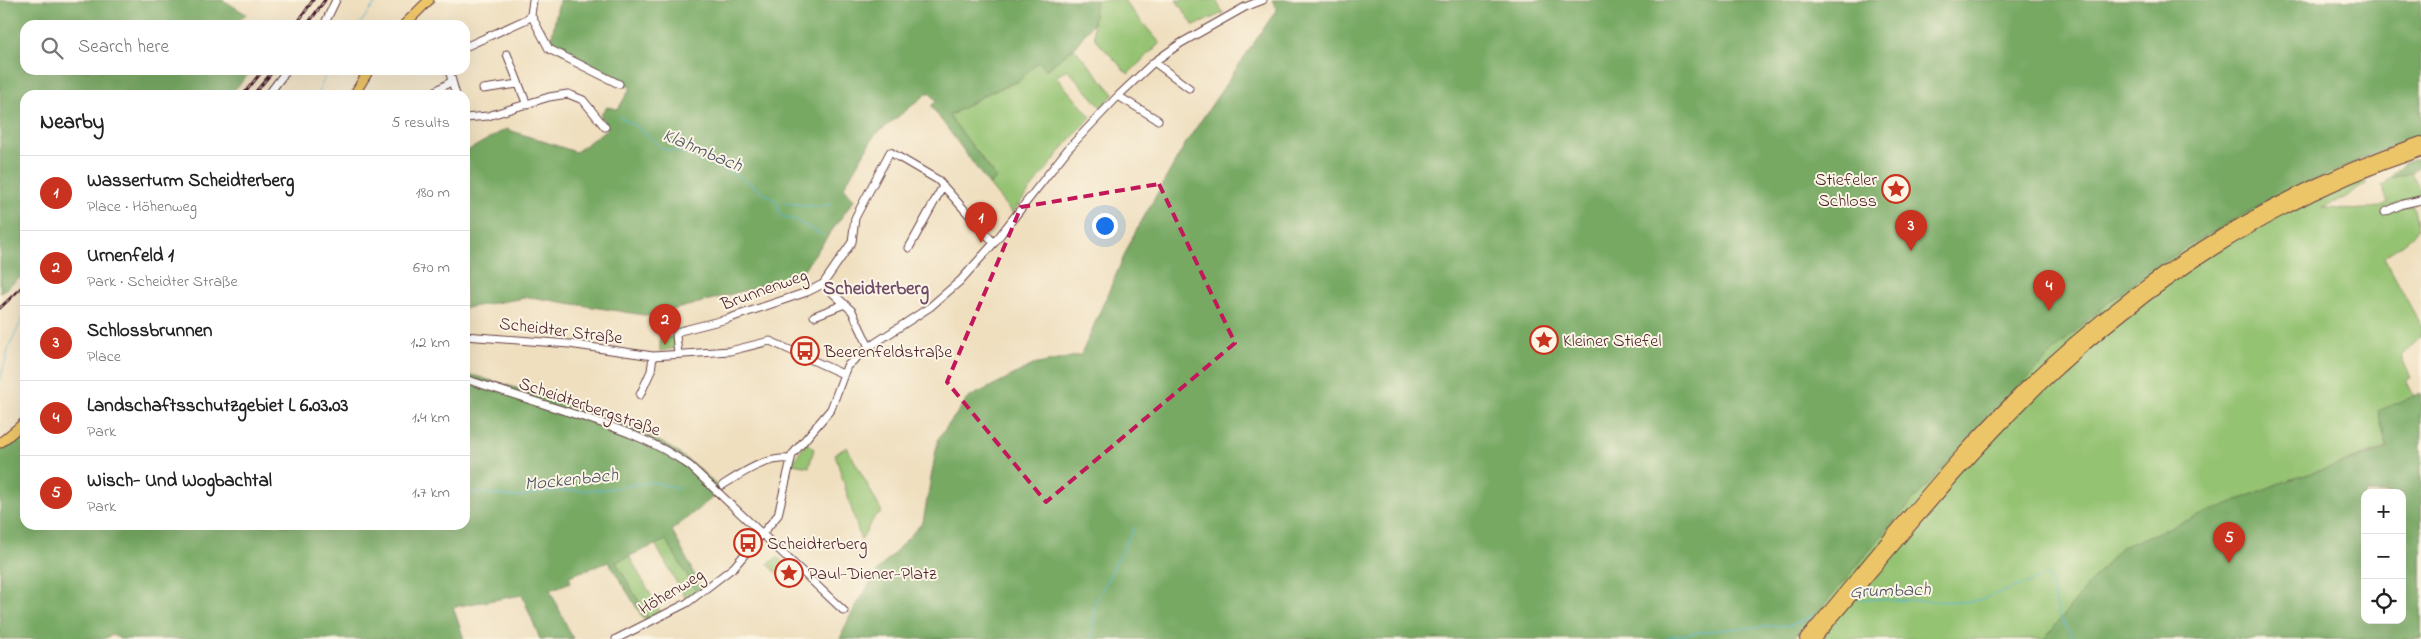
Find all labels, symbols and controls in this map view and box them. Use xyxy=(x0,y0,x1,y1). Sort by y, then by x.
search box xyxy=(20,20,470,75)
icon: search xyxy=(38,34,66,62)
text: Search here xyxy=(78,34,169,61)
text: Nearby xyxy=(40,108,104,138)
text: 5 results xyxy=(391,111,450,135)
water label: Klahmbach xyxy=(658,122,747,181)
text: Wasserturm Scheidterberg xyxy=(87,168,294,195)
place label: Stiefeler Schloss xyxy=(1815,168,1877,215)
place icon: Stiefeler Schloss xyxy=(1881,174,1911,204)
text: 1 xyxy=(53,181,59,205)
text: 180 m xyxy=(416,181,450,205)
text: Place · Höhenweg xyxy=(87,195,197,219)
pin: 1 xyxy=(965,202,997,243)
pin: 3 xyxy=(1895,210,1927,251)
your location xyxy=(1092,213,1118,239)
text: Urnenfeld 1 xyxy=(87,243,174,270)
text: 2 xyxy=(52,256,60,280)
text: 670 m xyxy=(413,256,450,280)
street label: Brunnenweg xyxy=(717,263,812,320)
text: Park · Scheidter Straße xyxy=(87,270,238,294)
pin: 4 xyxy=(2033,270,2065,311)
district label: Scheidterberg xyxy=(823,276,929,305)
pin: 2 xyxy=(649,304,681,345)
street label: Scheidter Straße xyxy=(498,312,625,353)
text: Schlossbrunnen xyxy=(87,318,212,345)
place icon: Kleiner Stiefel xyxy=(1529,325,1559,355)
place label: Kleiner Stiefel xyxy=(1563,329,1661,355)
text: 3 xyxy=(53,331,59,355)
text: 1.2 km xyxy=(410,331,450,355)
bus stop icon: Beerenfeldstraße xyxy=(790,336,820,366)
place label: Beerenfeldstraße xyxy=(823,340,953,366)
text: Place xyxy=(87,345,121,369)
street label: Scheidterbergstraße xyxy=(515,371,665,446)
text: Landschaftsschutzgebiet L 6.03.03 xyxy=(87,393,348,420)
text: 4 xyxy=(53,406,59,430)
text: 1.4 km xyxy=(412,406,450,430)
text: Park xyxy=(87,420,116,444)
water label: Mockenbach xyxy=(523,462,620,499)
text: Wisch- Und Wogbachtal xyxy=(87,468,272,495)
text: 5 xyxy=(51,481,61,505)
text: 1.7 km xyxy=(412,481,450,505)
map controls xyxy=(2361,489,2406,624)
button: + xyxy=(2361,489,2406,534)
text: Park xyxy=(87,495,116,519)
pin: 5 xyxy=(2213,522,2245,563)
bus stop icon: Scheidterberg xyxy=(733,528,763,558)
place label: Scheidterberg xyxy=(767,532,867,559)
button: − xyxy=(2361,534,2406,579)
place icon: Paul-Diener-Platz xyxy=(774,558,804,588)
place label: Paul-Diener-Platz xyxy=(808,562,937,588)
street label: Höhenweg xyxy=(634,563,710,623)
water label: Grumbach xyxy=(1849,577,1932,606)
button: locate xyxy=(2361,579,2406,624)

